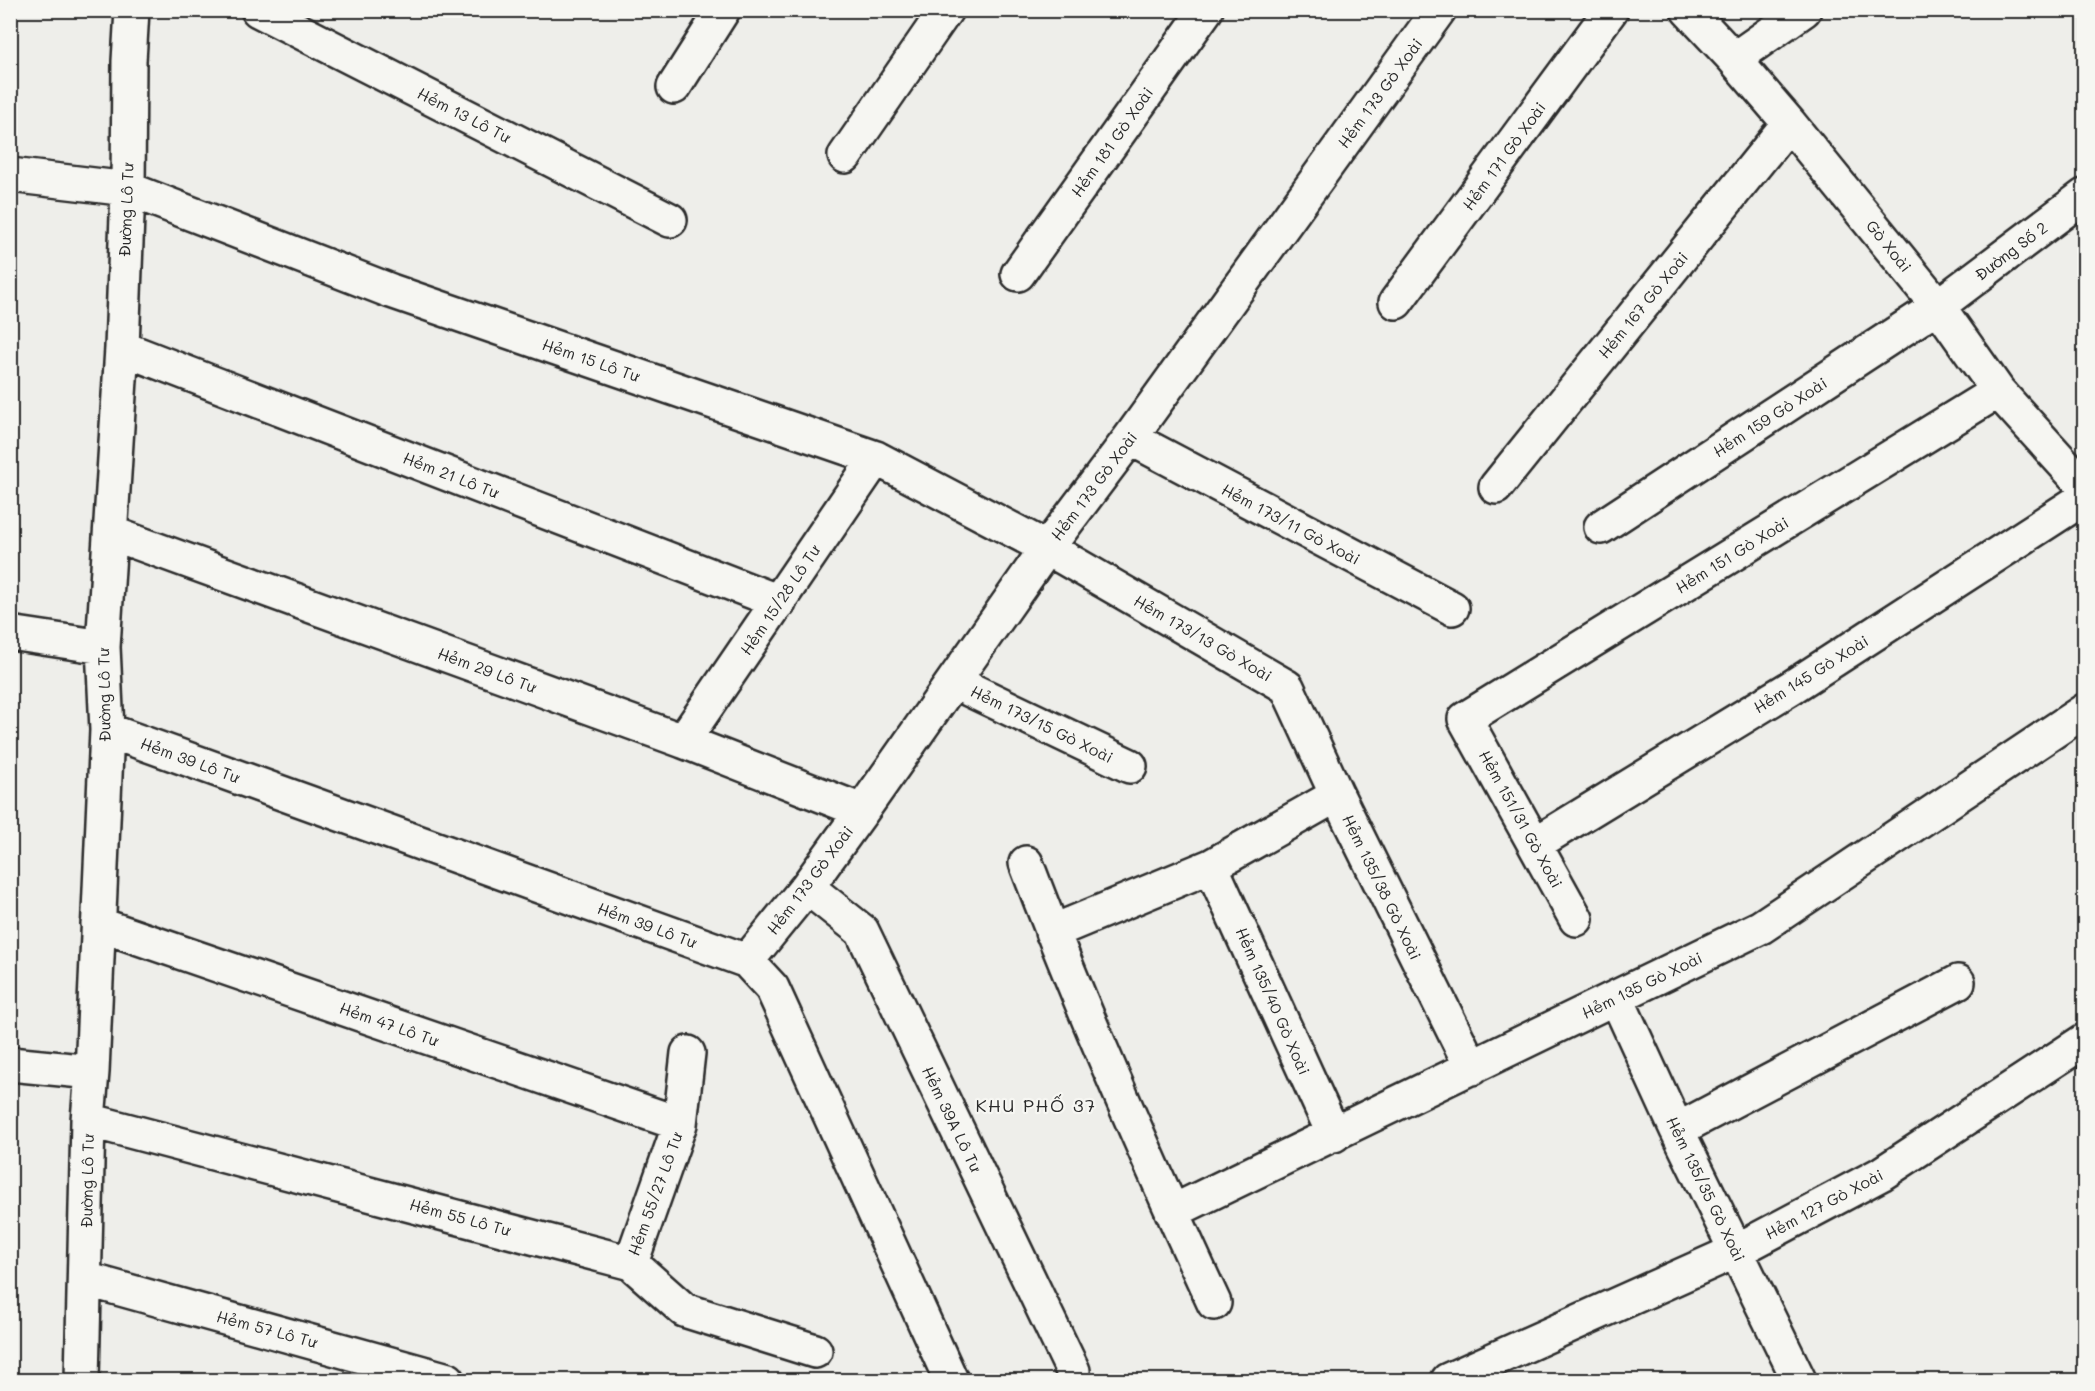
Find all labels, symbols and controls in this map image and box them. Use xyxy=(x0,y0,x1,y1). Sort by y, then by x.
street label: Hẻm 173 Gò Xoài xyxy=(1333,33,1427,152)
street label: Hẻm 13 Lô Tư xyxy=(414,82,515,148)
street label: Hẻm 181 Gò Xoài xyxy=(1066,83,1157,201)
street label: Hẻm 171 Gò Xoài xyxy=(1457,97,1550,214)
street label: Đường Lô Tư xyxy=(113,162,138,257)
street label: Gò Xoài xyxy=(1862,215,1917,276)
street label: Đường Số 2 xyxy=(1970,216,2051,285)
street label: Hẻm 167 Gò Xoài xyxy=(1593,247,1692,362)
street label: Hẻm 15 Lô Tư xyxy=(540,333,644,386)
street label: Hẻm 159 Gò Xoài xyxy=(1709,372,1831,461)
street label: Hẻm 173 Gò Xoài xyxy=(1046,427,1141,544)
street label: Hẻm 21 Lô Tư xyxy=(400,447,503,503)
street label: Hẻm 173/11 Gò Xoài xyxy=(1218,478,1364,569)
street label: Hẻm 151 Gò Xoài xyxy=(1671,511,1792,598)
street label: Hẻm 15/28 Lô Tư xyxy=(735,540,825,659)
street label: Hẻm 173/13 Gò Xoài xyxy=(1130,589,1276,686)
street label: Hẻm 145 Gò Xoài xyxy=(1749,630,1872,717)
street label: Hẻm 29 Lô Tư xyxy=(435,642,540,697)
street label: Đường Lô Tư xyxy=(92,647,115,742)
street label: Hẻm 173/15 Gò Xoài xyxy=(967,680,1117,767)
street label: Hẻm 39 Lô Tư xyxy=(138,732,244,788)
street label: Hẻm 151/31 Gò Xoài xyxy=(1475,746,1568,891)
street label: Hẻm 135/38 Gò Xoài xyxy=(1338,811,1427,963)
street label: Hẻm 173 Gò Xoài xyxy=(762,821,857,938)
street label: Hẻm 39 Lô Tư xyxy=(595,897,701,953)
street label: Hẻm 135/40 Gò Xoài xyxy=(1231,924,1315,1078)
street label: Hẻm 135 Gò Xoài xyxy=(1578,946,1706,1023)
street label: Hẻm 47 Lô Tư xyxy=(337,997,443,1051)
street label: Hẻm 39A Lô Tư xyxy=(918,1063,988,1176)
district label: KHU PHỐ 37 xyxy=(976,1093,1096,1117)
street label: Hẻm 135/35 Gò Xoài xyxy=(1662,1113,1751,1265)
street label: Hẻm 55/27 Lô Tư xyxy=(622,1128,687,1258)
street label: Đường Lô Tư xyxy=(75,1133,98,1228)
street label: Hẻm 127 Gò Xoài xyxy=(1761,1164,1886,1244)
street label: Hẻm 55 Lô Tư xyxy=(407,1193,514,1240)
street label: Hẻm 57 Lô Tư xyxy=(215,1305,321,1352)

